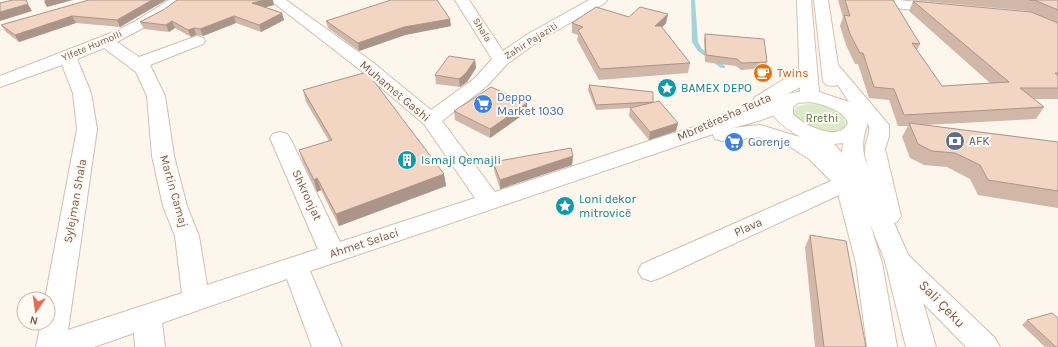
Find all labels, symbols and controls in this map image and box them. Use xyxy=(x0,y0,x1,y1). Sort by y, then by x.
street label: Shala xyxy=(470,16,494,44)
street label: Zahir Pajaziti xyxy=(502,20,560,62)
street label: Ylfete Humolli xyxy=(60,28,124,64)
street label: Muhamet Gashi xyxy=(357,58,433,124)
cafe icon: Twins xyxy=(752,62,774,84)
place label: Twins xyxy=(777,66,809,80)
place icon: BAMEX DEPO xyxy=(656,77,678,99)
place label: BAMEX DEPO xyxy=(681,81,752,95)
place label: Deppo Market 1030 xyxy=(497,90,564,118)
street label: Mbretëresha Teuta xyxy=(675,90,773,144)
supermarket icon: Deppo Market 1030 xyxy=(472,93,494,115)
park label: Rrethi xyxy=(805,111,839,125)
bank icon: AFK xyxy=(944,130,966,152)
supermarket icon: Gorenje xyxy=(723,131,745,153)
place label: AFK xyxy=(969,134,990,148)
place label: Gorenje xyxy=(748,135,790,149)
building icon: Ismajl Qemajli xyxy=(396,149,418,171)
street label: Martin Camaj xyxy=(157,153,191,229)
place label: Ismajl Qemajli xyxy=(421,153,501,167)
street label: Sylejman Shala xyxy=(61,158,89,244)
street label: Shkronjat xyxy=(289,167,325,223)
place label: Loni dekor mitrovicë xyxy=(579,192,636,220)
place icon: Loni dekor mitrovicë xyxy=(554,195,576,217)
street label: Plava xyxy=(732,215,764,239)
street label: Ahmet Selaci xyxy=(328,225,400,261)
street label: Sali Çeku xyxy=(915,277,969,331)
north arrow xyxy=(16,291,56,331)
text: N xyxy=(29,313,39,327)

